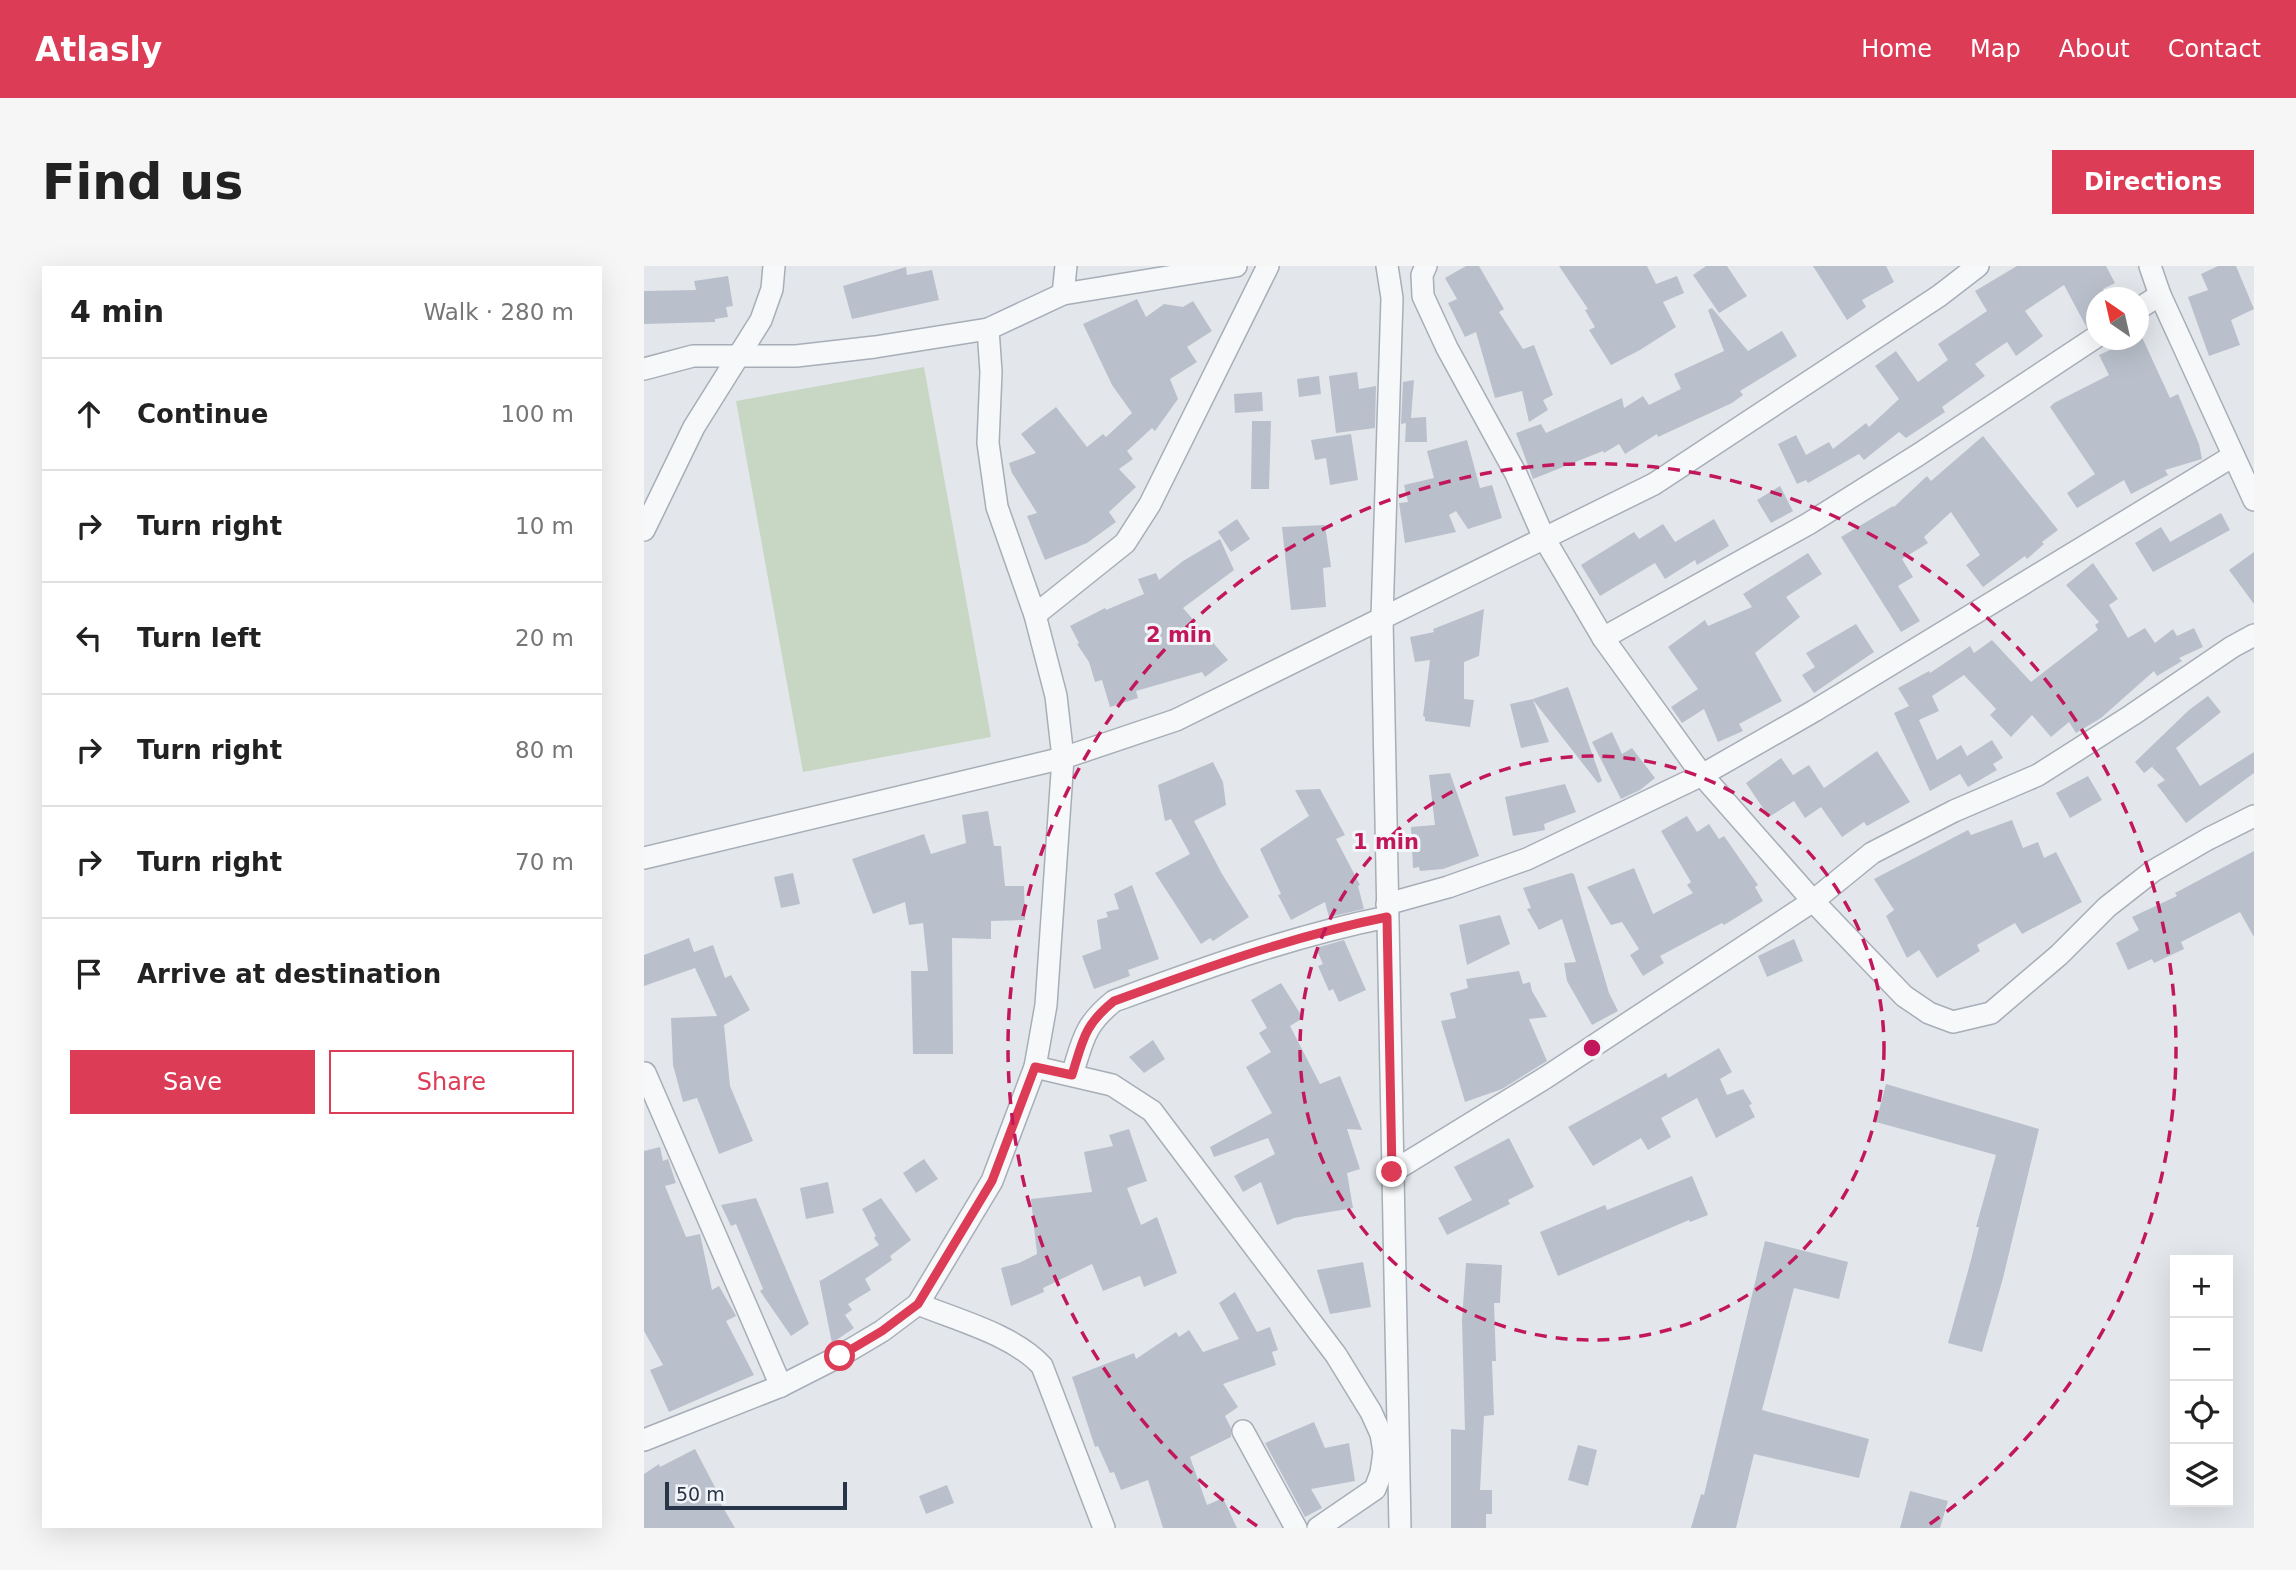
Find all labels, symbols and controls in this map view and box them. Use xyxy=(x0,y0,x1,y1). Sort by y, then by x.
text: Atlasly xyxy=(35,30,162,69)
text: Home xyxy=(1861,35,1932,63)
text: Map xyxy=(1970,35,2021,63)
text: About xyxy=(2059,35,2130,63)
text: Contact xyxy=(2168,35,2261,63)
button: Directions xyxy=(2052,150,2254,214)
text: Find us xyxy=(42,154,243,211)
north arrow xyxy=(2086,287,2149,350)
text: 4 min xyxy=(70,294,164,329)
text: Walk · 280 m xyxy=(423,299,574,325)
icon: ahead xyxy=(70,395,108,433)
text: Continue xyxy=(137,399,268,429)
text: 100 m xyxy=(500,401,574,427)
icon: right xyxy=(70,507,108,545)
text: Turn right xyxy=(137,511,282,541)
text: 10 m xyxy=(515,513,574,539)
icon: left xyxy=(70,619,108,657)
text: Turn left xyxy=(137,623,261,653)
text: 2 min xyxy=(1146,623,1212,647)
text: 20 m xyxy=(515,625,574,651)
icon: right xyxy=(70,731,108,769)
text: Turn right xyxy=(137,735,282,765)
text: 80 m xyxy=(515,737,574,763)
text: 1 min xyxy=(1353,830,1419,854)
icon: right xyxy=(70,843,108,881)
text: Turn right xyxy=(137,847,282,877)
text: 70 m xyxy=(515,849,574,875)
icon: arrive xyxy=(70,955,108,993)
text: Arrive at destination xyxy=(137,959,441,989)
centre of rings xyxy=(1580,1036,1604,1060)
button: Save xyxy=(70,1050,315,1114)
button: Share xyxy=(329,1050,574,1114)
route end xyxy=(1376,1156,1407,1187)
map controls xyxy=(2170,1255,2233,1507)
button: + xyxy=(2170,1255,2233,1318)
button: − xyxy=(2170,1318,2233,1381)
route start xyxy=(824,1340,855,1371)
button: locate xyxy=(2170,1381,2233,1444)
button: layers xyxy=(2170,1444,2233,1507)
scale bar xyxy=(665,1479,847,1511)
text: 50 m xyxy=(676,1483,725,1505)

